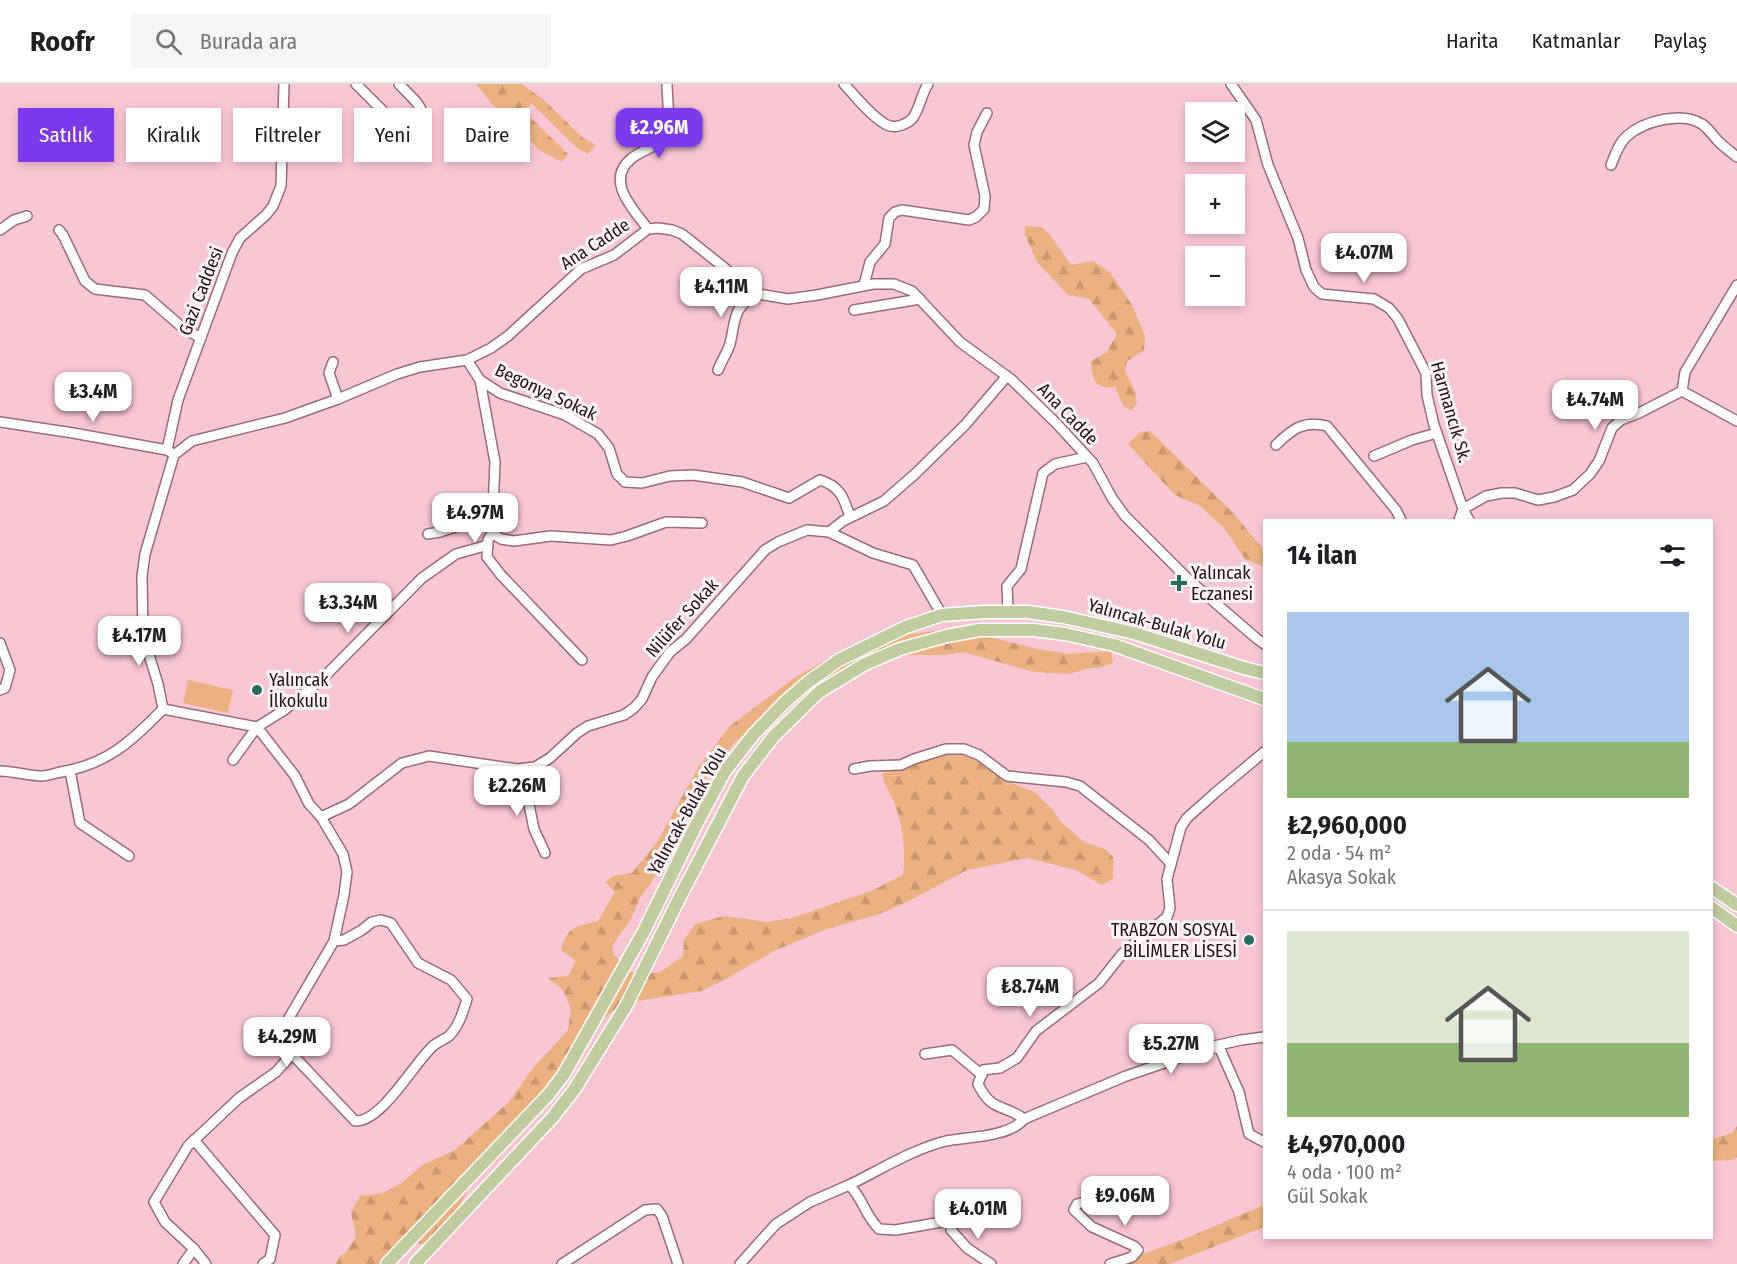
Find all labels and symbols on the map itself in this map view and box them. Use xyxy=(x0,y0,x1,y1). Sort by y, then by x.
pin: ₺2.96M xyxy=(610,108,708,159)
street label: Ana Cadde xyxy=(556,213,634,274)
pin: ₺4.07M xyxy=(1315,233,1413,284)
street label: Gazi Caddesi xyxy=(174,244,228,338)
pin: ₺4.11M xyxy=(672,267,770,318)
street label: Begonya Sokak xyxy=(491,359,601,426)
street label: Harmancık Sk. xyxy=(1426,359,1476,465)
pin: ₺3.4M xyxy=(51,372,135,423)
street label: Ana Cadde xyxy=(1033,378,1103,450)
pin: ₺4.74M xyxy=(1546,380,1644,431)
pin: ₺4.97M xyxy=(426,493,524,544)
place label: Yalıncak Eczanesi xyxy=(1191,562,1253,605)
street label: Nilüfer Sokak xyxy=(641,574,723,662)
marker: Yalıncak Eczanesi xyxy=(1172,576,1186,590)
pin: ₺3.34M xyxy=(299,583,397,634)
street label: Yalıncak-Bulak Yolu xyxy=(1085,594,1229,654)
pin: ₺4.17M xyxy=(90,616,188,667)
place label: Yalıncak İlkokulu xyxy=(269,669,329,712)
marker: Yalıncak İlkokulu xyxy=(250,683,264,697)
street label: Yalıncak-Bulak Yolu xyxy=(643,743,731,879)
pin: ₺2.26M xyxy=(468,766,566,817)
place label: TRABZON SOSYAL BİLİMLER LİSESİ xyxy=(1111,919,1237,962)
marker: TRABZON SOSYAL BİLİMLER LİSESİ xyxy=(1242,933,1256,947)
pin: ₺8.74M xyxy=(981,967,1079,1018)
pin: ₺4.29M xyxy=(238,1017,336,1068)
pin: ₺5.27M xyxy=(1122,1024,1220,1075)
pin: ₺9.06M xyxy=(1076,1176,1174,1227)
pin: ₺4.01M xyxy=(929,1189,1027,1240)

